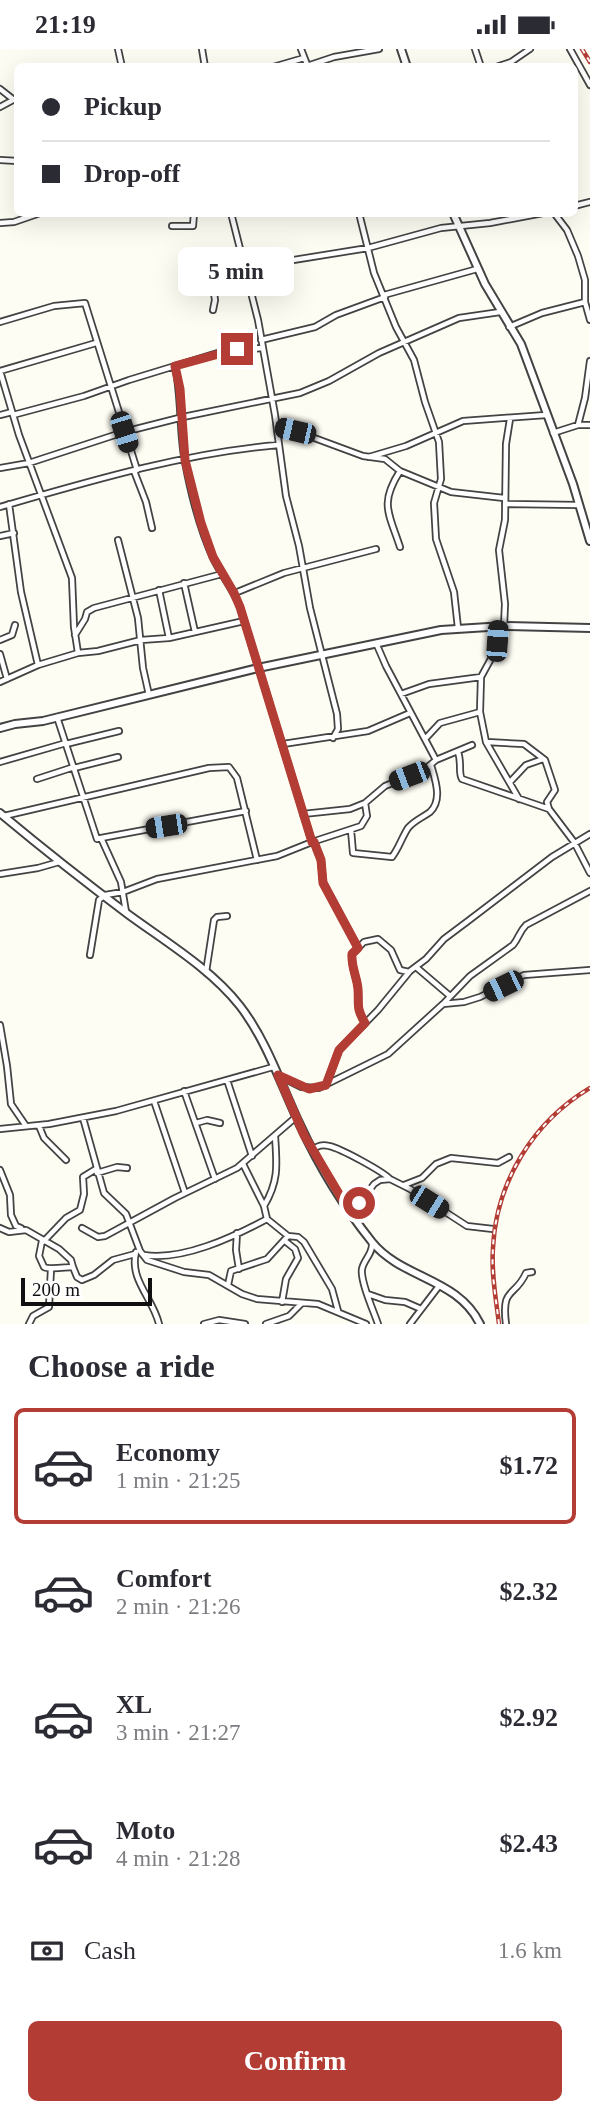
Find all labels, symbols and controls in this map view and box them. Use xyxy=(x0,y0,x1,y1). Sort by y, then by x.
text: 21:19 xyxy=(35,10,96,39)
text: Pickup xyxy=(84,92,162,121)
text: Drop-off xyxy=(84,159,180,188)
callout: 5 min xyxy=(179,247,295,296)
text: 5 min xyxy=(208,259,264,284)
route end xyxy=(221,333,253,365)
car xyxy=(108,409,141,455)
car xyxy=(273,416,318,446)
car xyxy=(486,619,509,663)
car xyxy=(386,759,433,793)
car xyxy=(144,812,189,840)
car xyxy=(480,967,527,1005)
car xyxy=(406,1182,453,1222)
route start xyxy=(343,1187,375,1219)
scale bar xyxy=(21,1275,152,1307)
text: 200 m xyxy=(32,1279,80,1300)
text: Choose a ride xyxy=(28,1348,215,1384)
icon: car xyxy=(32,1435,95,1498)
text: Economy xyxy=(116,1438,220,1467)
text: $1.72 xyxy=(500,1451,558,1480)
text: 1 min · 21:25 xyxy=(116,1468,241,1493)
icon: car xyxy=(32,1561,95,1624)
text: Comfort xyxy=(116,1564,211,1593)
text: $2.32 xyxy=(500,1577,558,1606)
text: 2 min · 21:26 xyxy=(116,1594,241,1619)
icon: car xyxy=(32,1687,95,1750)
text: XL xyxy=(116,1690,152,1719)
text: $2.92 xyxy=(500,1703,558,1732)
text: 3 min · 21:27 xyxy=(116,1720,241,1745)
icon: car xyxy=(32,1813,95,1876)
text: Moto xyxy=(116,1816,175,1845)
text: $2.43 xyxy=(500,1829,558,1858)
text: 4 min · 21:28 xyxy=(116,1846,241,1871)
icon: cash xyxy=(28,1932,66,1970)
text: Cash xyxy=(84,1936,136,1965)
text: 1.6 km xyxy=(498,1938,562,1963)
button: Confirm xyxy=(28,2021,562,2101)

